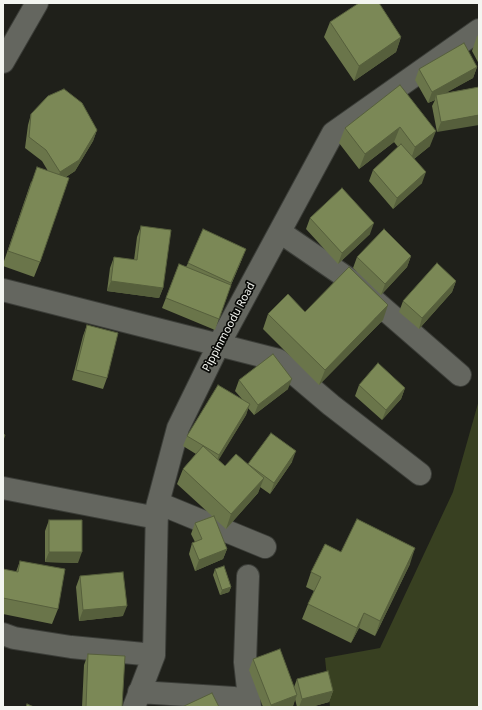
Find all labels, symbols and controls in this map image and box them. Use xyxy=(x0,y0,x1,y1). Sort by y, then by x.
street label: Pippinmoodu Road xyxy=(200,280,258,374)

